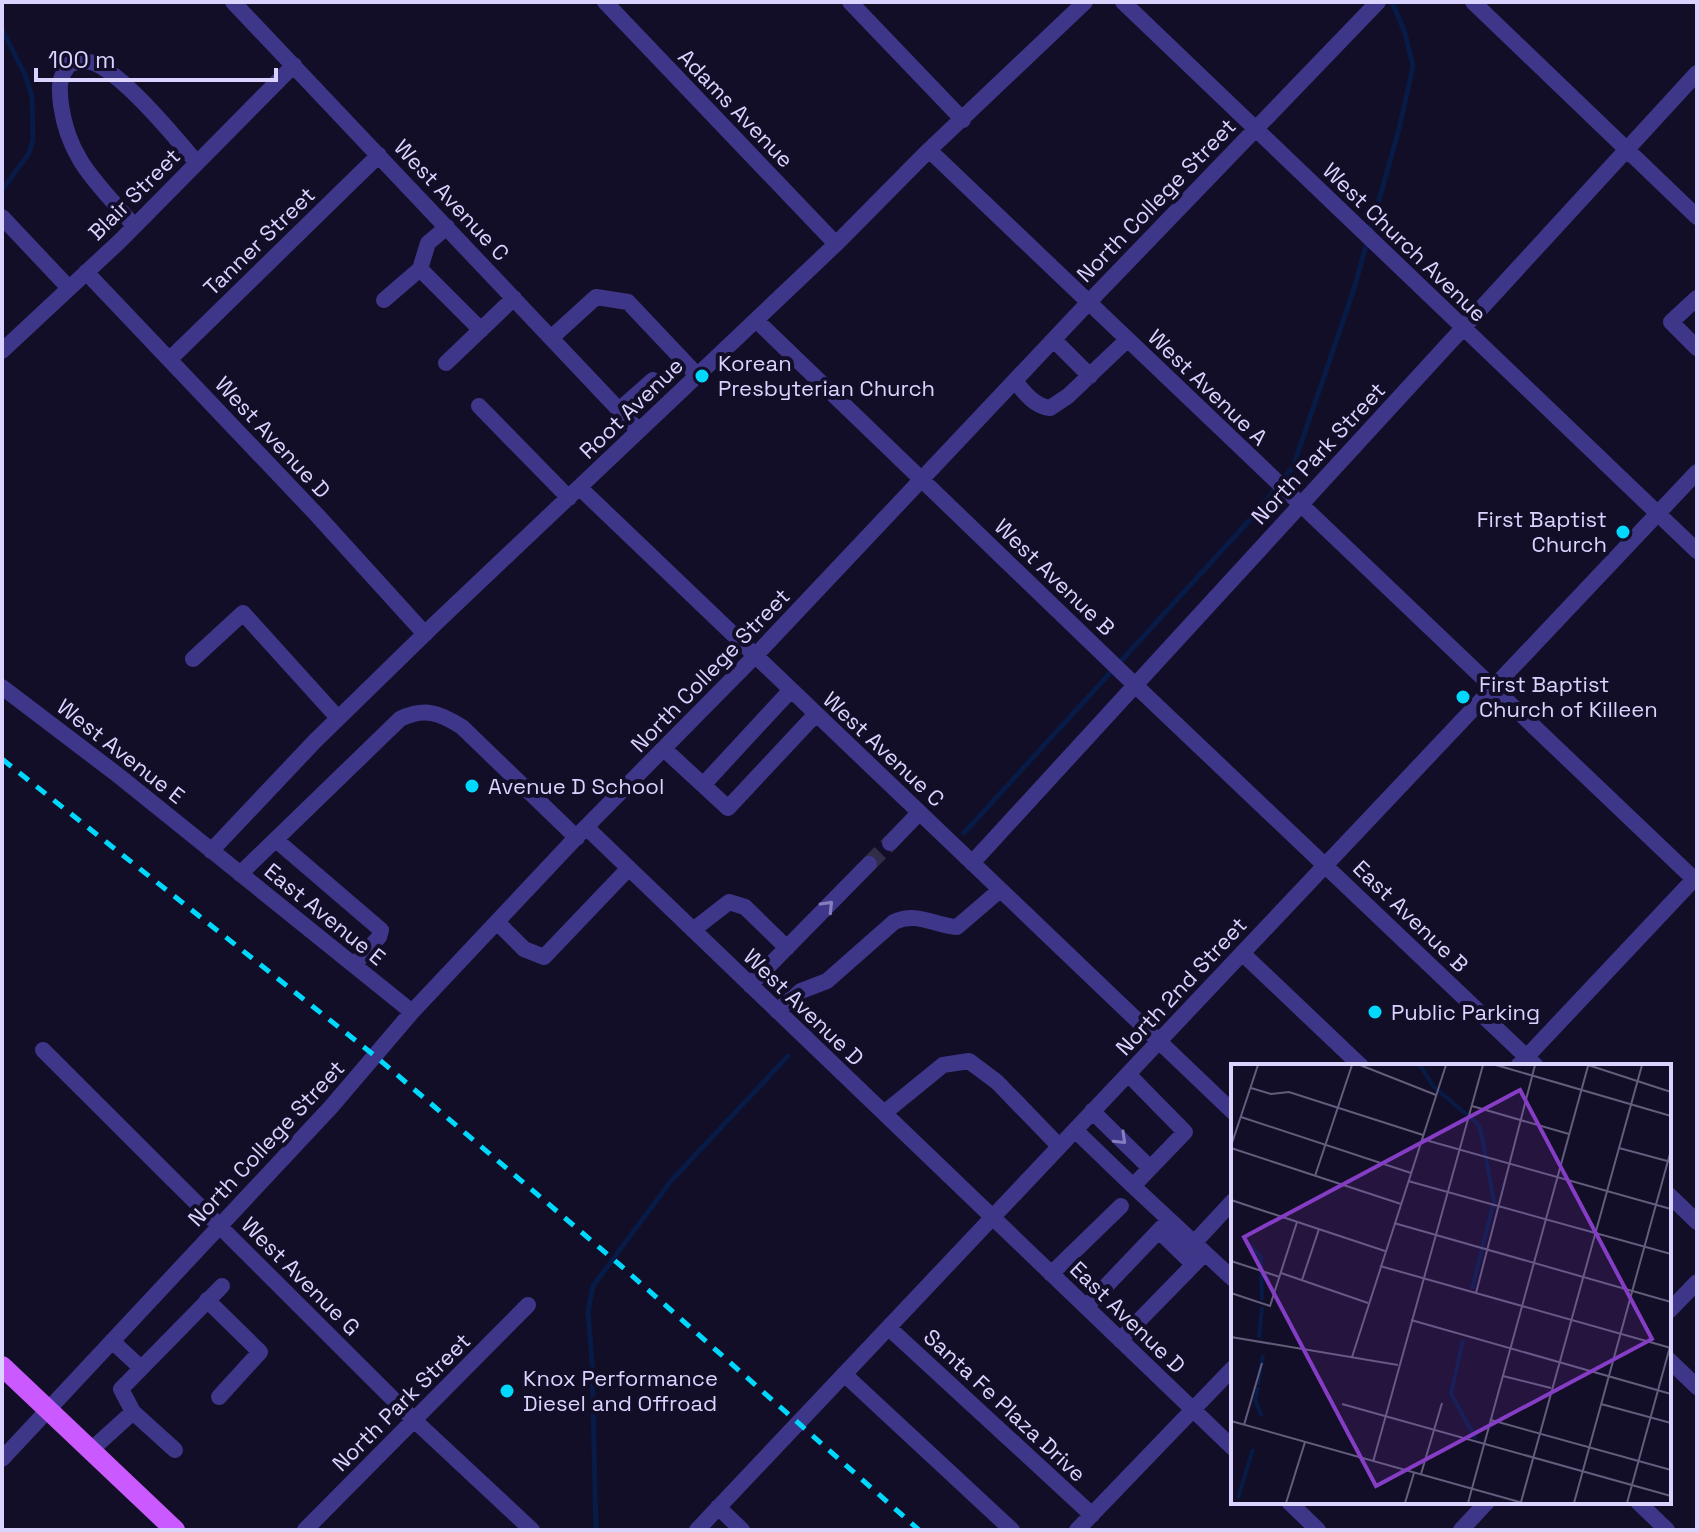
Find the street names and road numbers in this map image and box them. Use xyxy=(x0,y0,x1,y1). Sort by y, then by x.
street label: Adams Avenue xyxy=(672,43,800,173)
street label: North College Street xyxy=(1070,112,1242,288)
street label: West Avenue C xyxy=(388,133,516,267)
street label: Blair Street xyxy=(82,142,186,246)
street label: West Church Avenue xyxy=(1317,156,1493,328)
street label: Tanner Street xyxy=(197,181,321,301)
street label: West Avenue A xyxy=(1142,323,1274,451)
street label: Root Avenue xyxy=(573,351,689,465)
street label: West Avenue D xyxy=(209,370,337,504)
street label: North Park Street xyxy=(1245,376,1391,530)
street label: West Avenue B xyxy=(989,513,1121,641)
street label: North College Street xyxy=(624,582,796,758)
street label: West Avenue C xyxy=(817,685,951,813)
street label: West Avenue E xyxy=(51,692,191,810)
street label: East Avenue B xyxy=(1347,854,1475,978)
street label: East Avenue E xyxy=(259,857,391,971)
street label: North 2nd Street xyxy=(1110,911,1252,1061)
street label: West Avenue D xyxy=(738,942,870,1072)
street label: North College Street xyxy=(182,1054,350,1232)
street label: West Avenue G xyxy=(236,1211,366,1341)
street label: East Avenue D xyxy=(1064,1255,1192,1379)
street label: Santa Fe Plaza Drive xyxy=(918,1323,1092,1487)
street label: North Park Street xyxy=(326,1327,476,1477)

